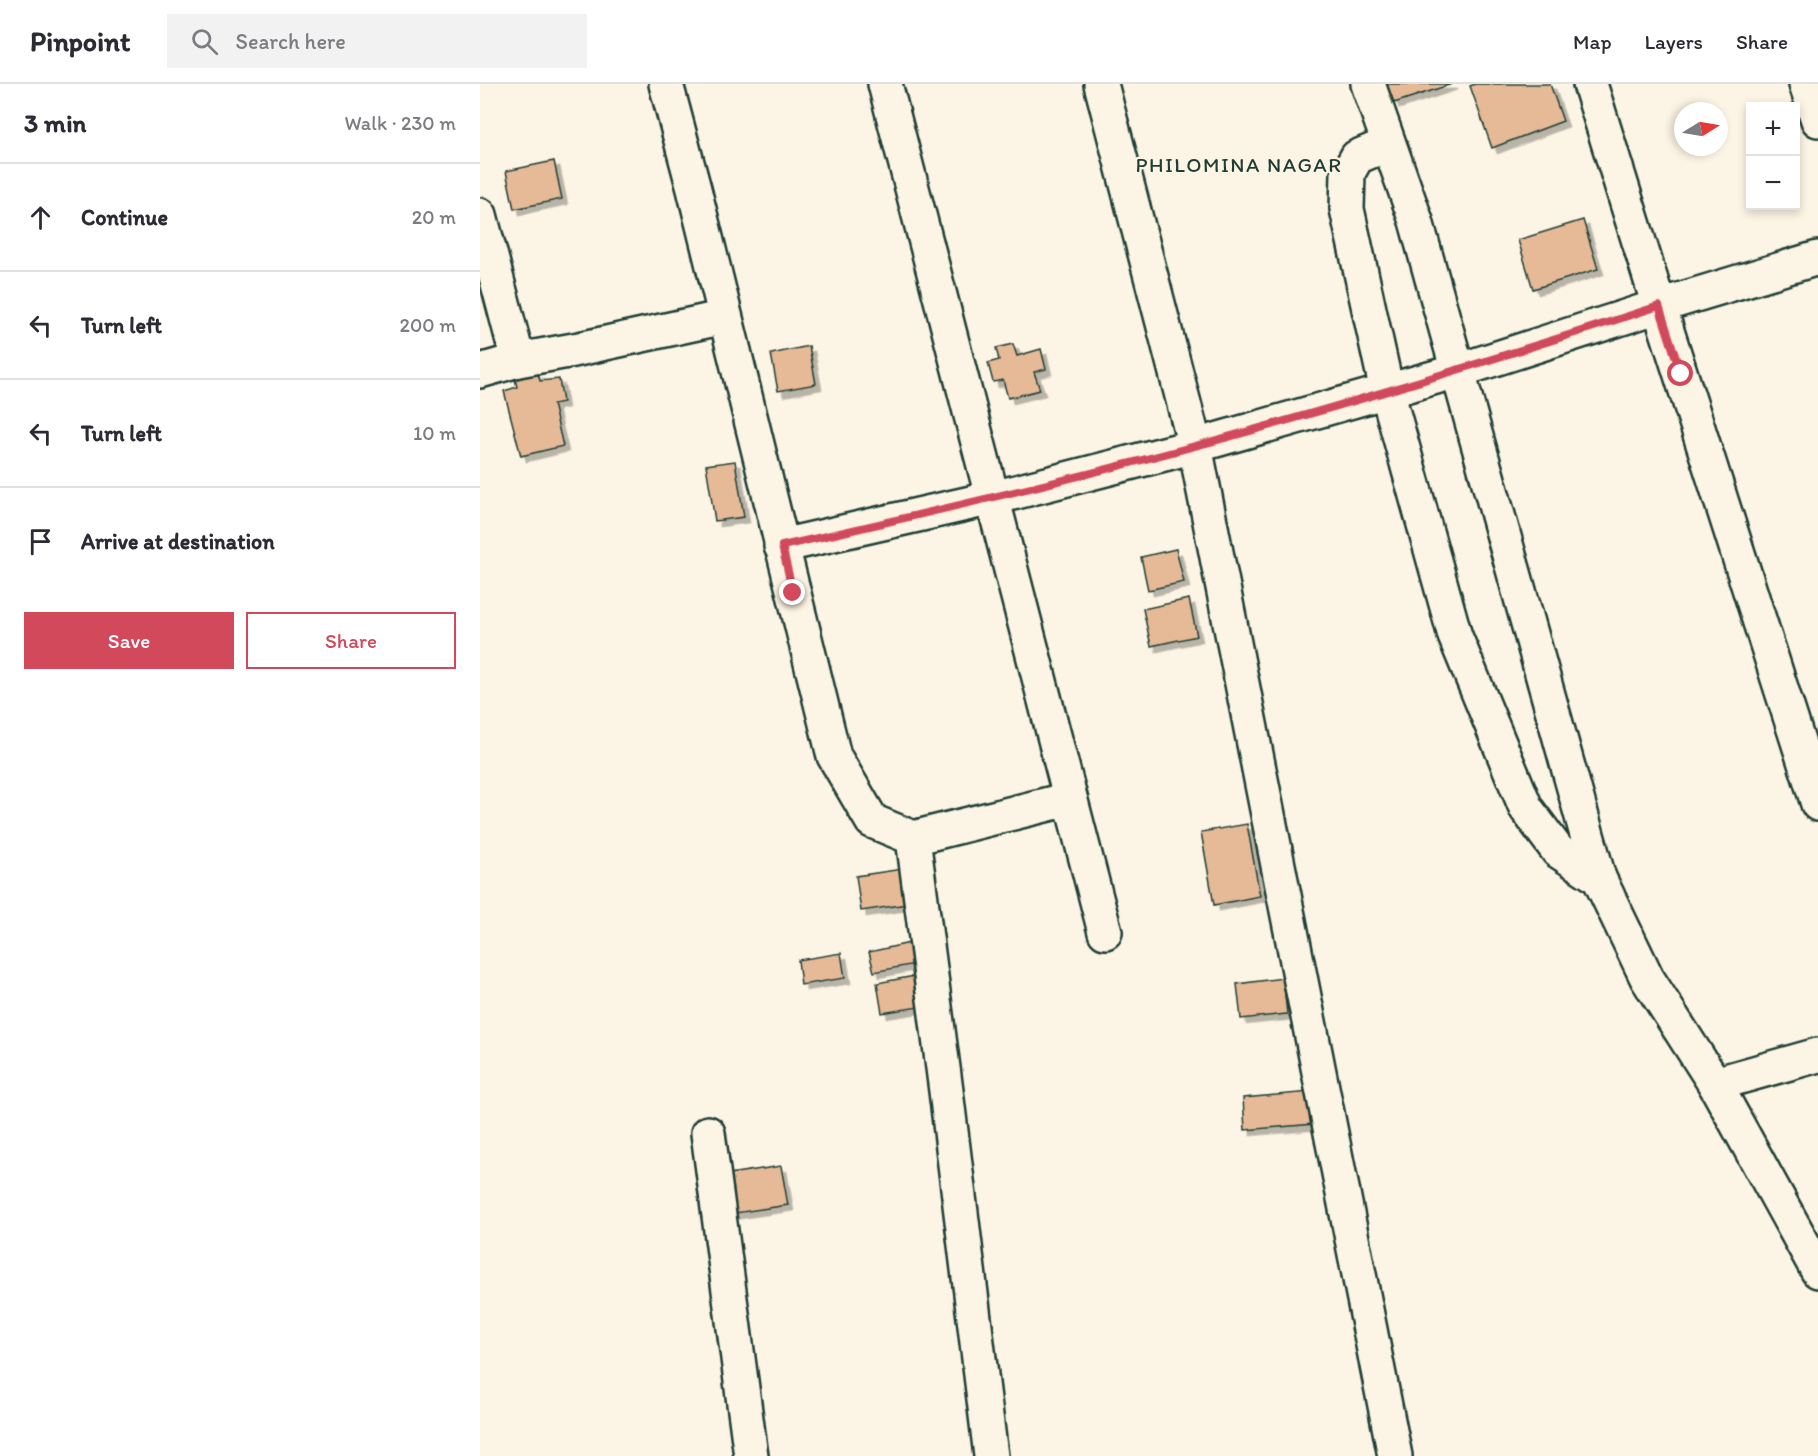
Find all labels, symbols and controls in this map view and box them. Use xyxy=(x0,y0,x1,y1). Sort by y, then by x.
search box xyxy=(167,14,587,68)
text: Pinpoint xyxy=(30,24,131,58)
icon: search xyxy=(188,25,221,58)
text: Search here xyxy=(236,28,346,55)
text: Map xyxy=(1573,29,1612,54)
text: Layers xyxy=(1645,29,1703,54)
text: Share xyxy=(1736,29,1788,54)
north arrow xyxy=(1674,102,1728,156)
map controls xyxy=(1746,102,1800,210)
button: + xyxy=(1746,102,1800,156)
text: 3 min xyxy=(24,107,86,139)
text: Walk · 230 m xyxy=(344,111,456,135)
district label: PHILOMINA NAGAR xyxy=(1135,152,1343,177)
button: − xyxy=(1746,156,1800,210)
icon: ahead xyxy=(24,201,57,234)
text: Continue xyxy=(81,204,168,231)
text: 20 m xyxy=(412,205,456,229)
icon: left xyxy=(24,309,57,342)
text: Turn left xyxy=(81,312,162,339)
text: 200 m xyxy=(400,313,456,337)
route start xyxy=(1667,360,1693,386)
icon: left xyxy=(24,417,57,450)
text: Turn left xyxy=(81,420,162,447)
text: 10 m xyxy=(413,421,456,445)
icon: arrive xyxy=(24,525,57,558)
text: Arrive at destination xyxy=(81,528,275,555)
route end xyxy=(779,579,805,605)
button: Save xyxy=(24,612,234,669)
button: Share xyxy=(246,612,456,669)

